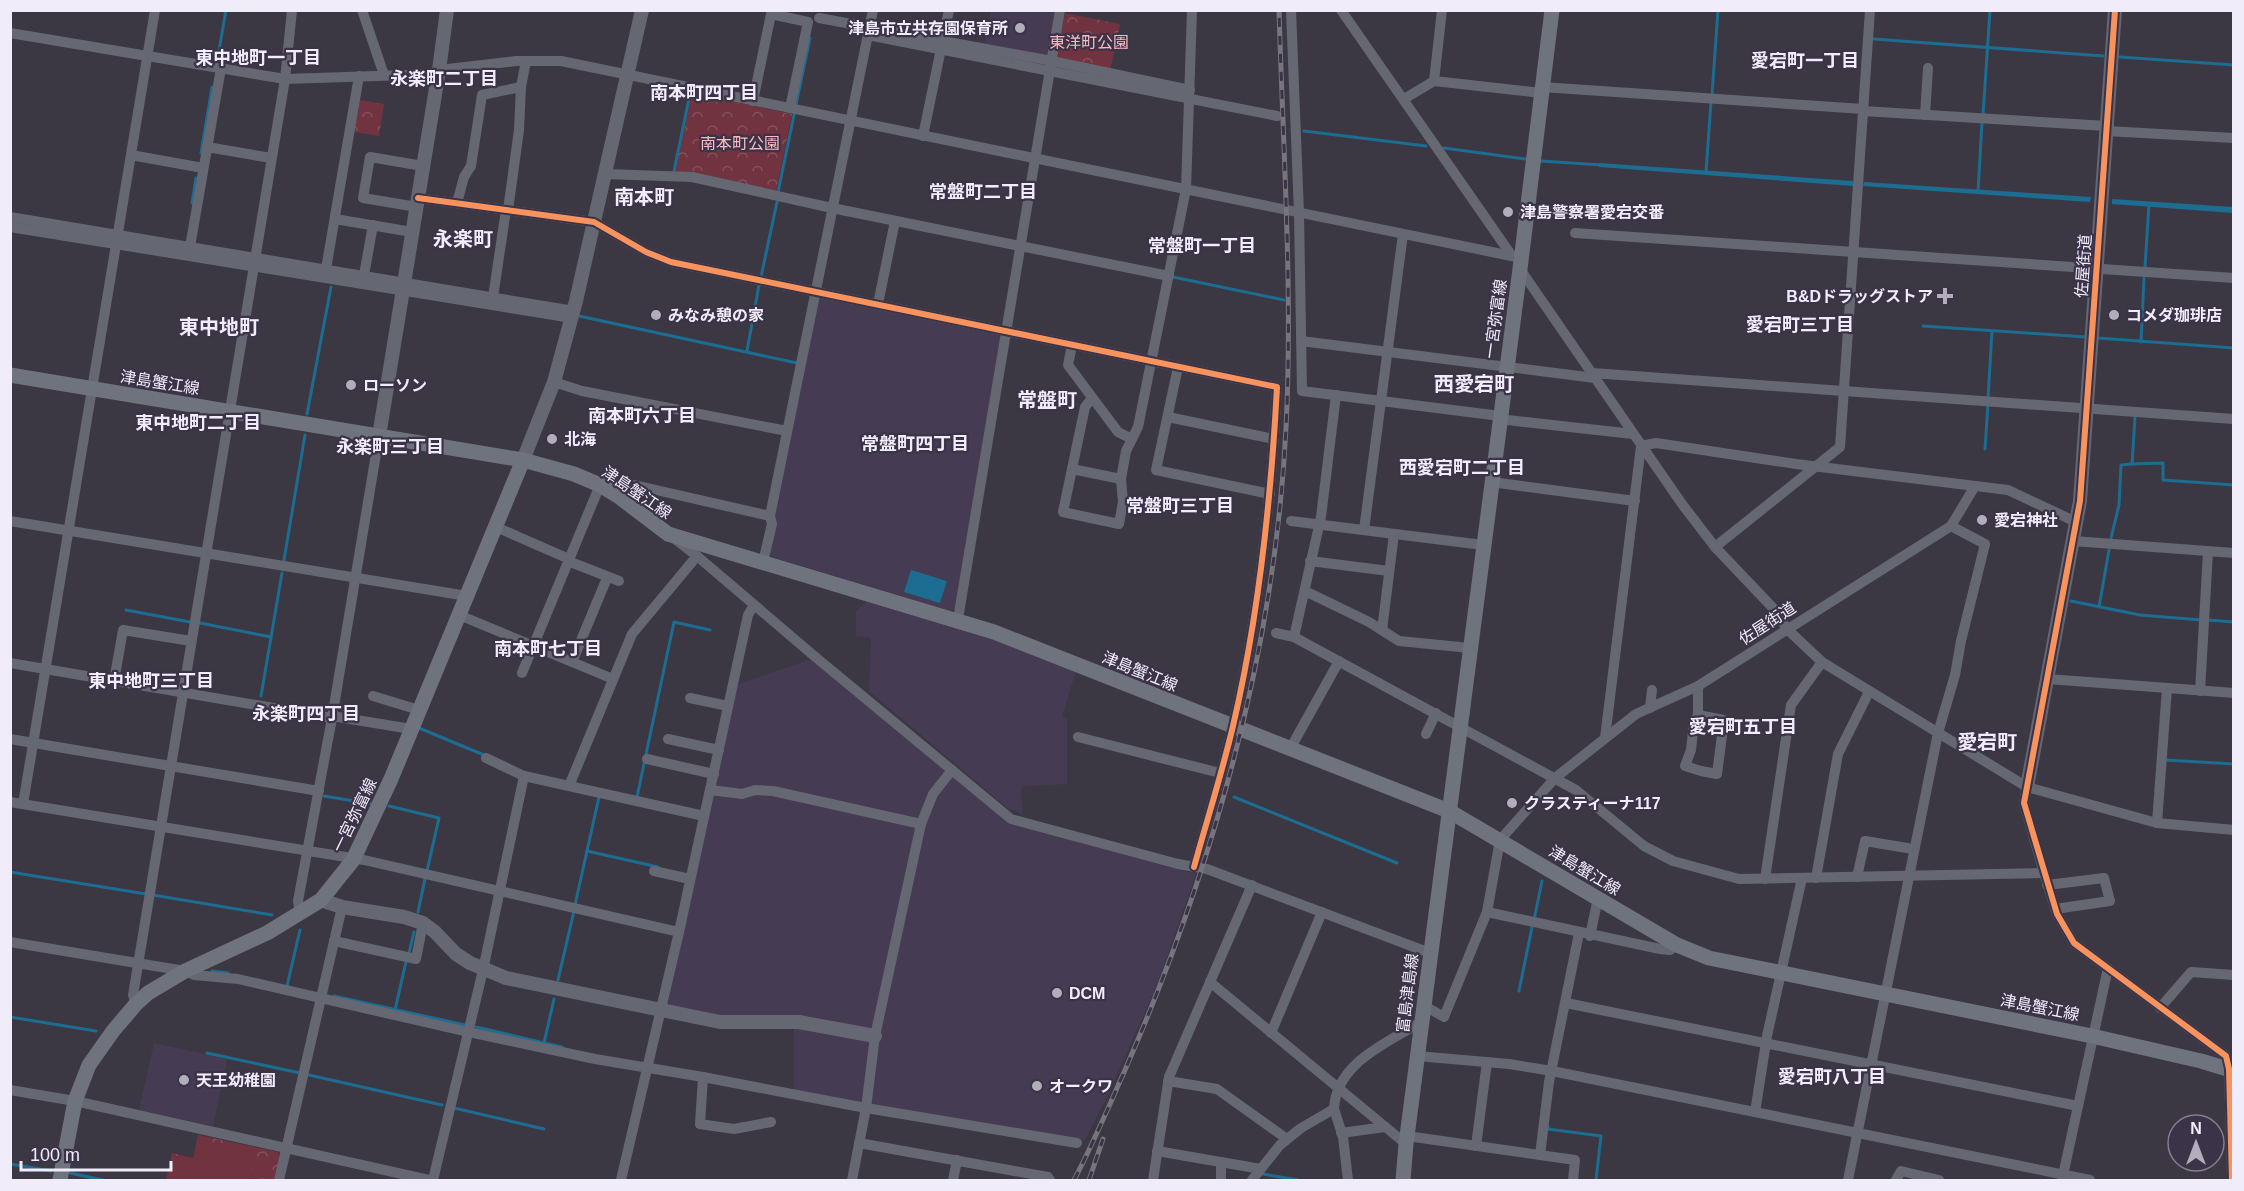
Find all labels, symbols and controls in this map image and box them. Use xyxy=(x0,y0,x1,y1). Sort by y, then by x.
place label: 津島市立共存園保育所 xyxy=(848,20,1008,37)
marker: 津島市立共存園保育所 xyxy=(1013,21,1027,35)
park label: 東洋町公園 xyxy=(1049,34,1129,51)
district label: 東中地町一丁目 xyxy=(195,48,321,68)
district label: 愛宕町一丁目 xyxy=(1751,51,1859,71)
district label: 永楽町二丁目 xyxy=(390,69,498,89)
district label: 南本町四丁目 xyxy=(650,83,758,103)
park label: 南本町公園 xyxy=(700,135,780,152)
district label: 常盤町二丁目 xyxy=(929,182,1037,202)
district label: 南本町 xyxy=(614,186,674,208)
place label: 津島警察署愛宕交番 xyxy=(1520,204,1664,221)
marker: 津島警察署愛宕交番 xyxy=(1501,205,1515,219)
district label: 永楽町 xyxy=(433,228,493,250)
street label: 佐屋街道 xyxy=(2073,234,2094,299)
district label: 常盤町一丁目 xyxy=(1148,236,1256,256)
street label: 一宮弥富線 xyxy=(1482,278,1509,360)
place label: B&Dドラッグストア xyxy=(1786,287,1933,305)
marker: B&Dドラッグストア xyxy=(1938,289,1952,303)
place label: みなみ憩の家 xyxy=(668,307,764,324)
place label: コメダ珈琲店 xyxy=(2126,307,2222,324)
marker: みなみ憩の家 xyxy=(649,308,663,322)
marker: コメダ珈琲店 xyxy=(2107,308,2121,322)
district label: 愛宕町三丁目 xyxy=(1746,315,1854,335)
district label: 東中地町 xyxy=(179,316,259,338)
street label: 津島蟹江線 xyxy=(119,368,201,397)
district label: 西愛宕町 xyxy=(1434,373,1514,395)
place label: ローソン xyxy=(363,377,427,394)
marker: ローソン xyxy=(344,378,358,392)
district label: 常盤町 xyxy=(1017,389,1077,411)
district label: 南本町六丁目 xyxy=(588,406,696,426)
district label: 東中地町二丁目 xyxy=(135,413,261,433)
place label: 北海 xyxy=(564,431,596,448)
marker: 北海 xyxy=(545,432,559,446)
district label: 常盤町四丁目 xyxy=(861,434,969,454)
district label: 永楽町三丁目 xyxy=(336,437,444,457)
district label: 西愛宕町二丁目 xyxy=(1399,458,1525,478)
street label: 津島蟹江線 xyxy=(599,463,675,522)
district label: 常盤町三丁目 xyxy=(1126,496,1234,516)
place label: 愛宕神社 xyxy=(1994,511,2058,529)
marker: 愛宕神社 xyxy=(1975,513,1989,527)
street label: 佐屋街道 xyxy=(1736,599,1799,648)
district label: 南本町七丁目 xyxy=(494,639,602,659)
street label: 津島蟹江線 xyxy=(1100,649,1180,694)
district label: 東中地町三丁目 xyxy=(88,671,214,691)
district label: 永楽町四丁目 xyxy=(252,704,360,724)
district label: 愛宕町五丁目 xyxy=(1689,717,1797,737)
district label: 愛宕町 xyxy=(1957,731,2017,753)
street label: 一宮弥富線 xyxy=(329,776,380,855)
place label: クラスティーナ117 xyxy=(1524,795,1661,812)
marker: クラスティーナ117 xyxy=(1505,796,1519,810)
street label: 津島蟹江線 xyxy=(1546,843,1623,898)
street label: 富島津島線 xyxy=(1394,952,1421,1034)
place label: DCM xyxy=(1069,985,1105,1002)
marker: DCM xyxy=(1050,986,1064,1000)
street label: 津島蟹江線 xyxy=(1999,992,2081,1023)
district label: 愛宕町八丁目 xyxy=(1778,1067,1886,1087)
place label: 天王幼稚園 xyxy=(196,1072,276,1089)
marker: 天王幼稚園 xyxy=(177,1073,191,1087)
place label: オークワ xyxy=(1049,1078,1113,1095)
marker: オークワ xyxy=(1030,1079,1044,1093)
north arrow xyxy=(2166,1113,2226,1173)
text: N xyxy=(2190,1120,2202,1137)
scale bar xyxy=(21,1134,171,1172)
text: 100 m xyxy=(30,1145,80,1165)

